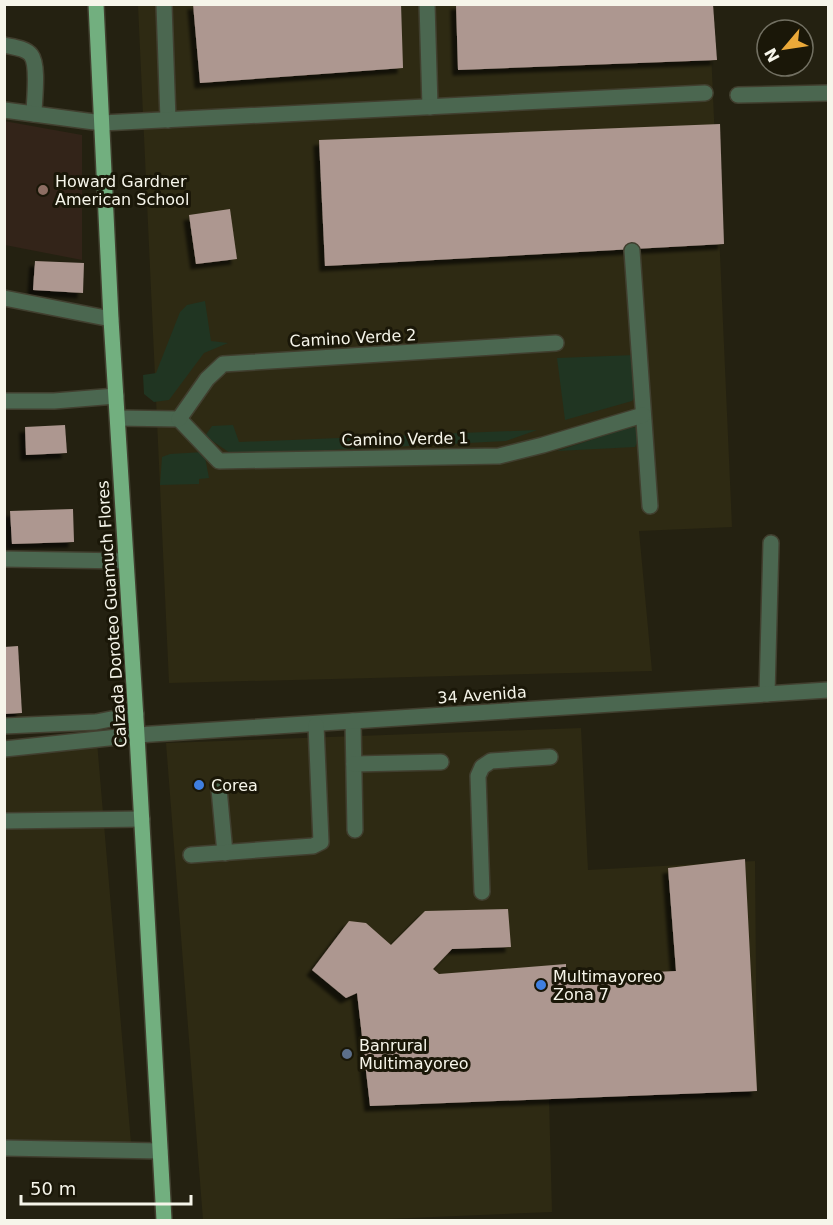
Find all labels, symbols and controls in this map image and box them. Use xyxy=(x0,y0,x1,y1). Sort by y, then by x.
north arrow xyxy=(755,18,815,78)
text: N xyxy=(761,45,784,65)
place label: Howard Gardner American School xyxy=(55,172,189,209)
marker: Howard Gardner American School xyxy=(36,183,50,197)
street label: Camino Verde 2 xyxy=(289,325,417,351)
street label: Camino Verde 1 xyxy=(341,428,469,450)
street label: Calzada Doroteo Guamuch Flores xyxy=(93,480,131,748)
street label: 34 Avenida xyxy=(437,682,527,708)
place label: Corea xyxy=(211,776,258,795)
marker: Corea xyxy=(192,778,206,792)
place label: Multimayoreo Zona 7 xyxy=(553,967,663,1004)
marker: Multimayoreo Zona 7 xyxy=(534,978,548,992)
place label: Banrural Multimayoreo xyxy=(359,1036,469,1073)
marker: Banrural Multimayoreo xyxy=(340,1047,354,1061)
scale bar xyxy=(21,1168,190,1206)
text: 50 m xyxy=(30,1178,76,1199)

